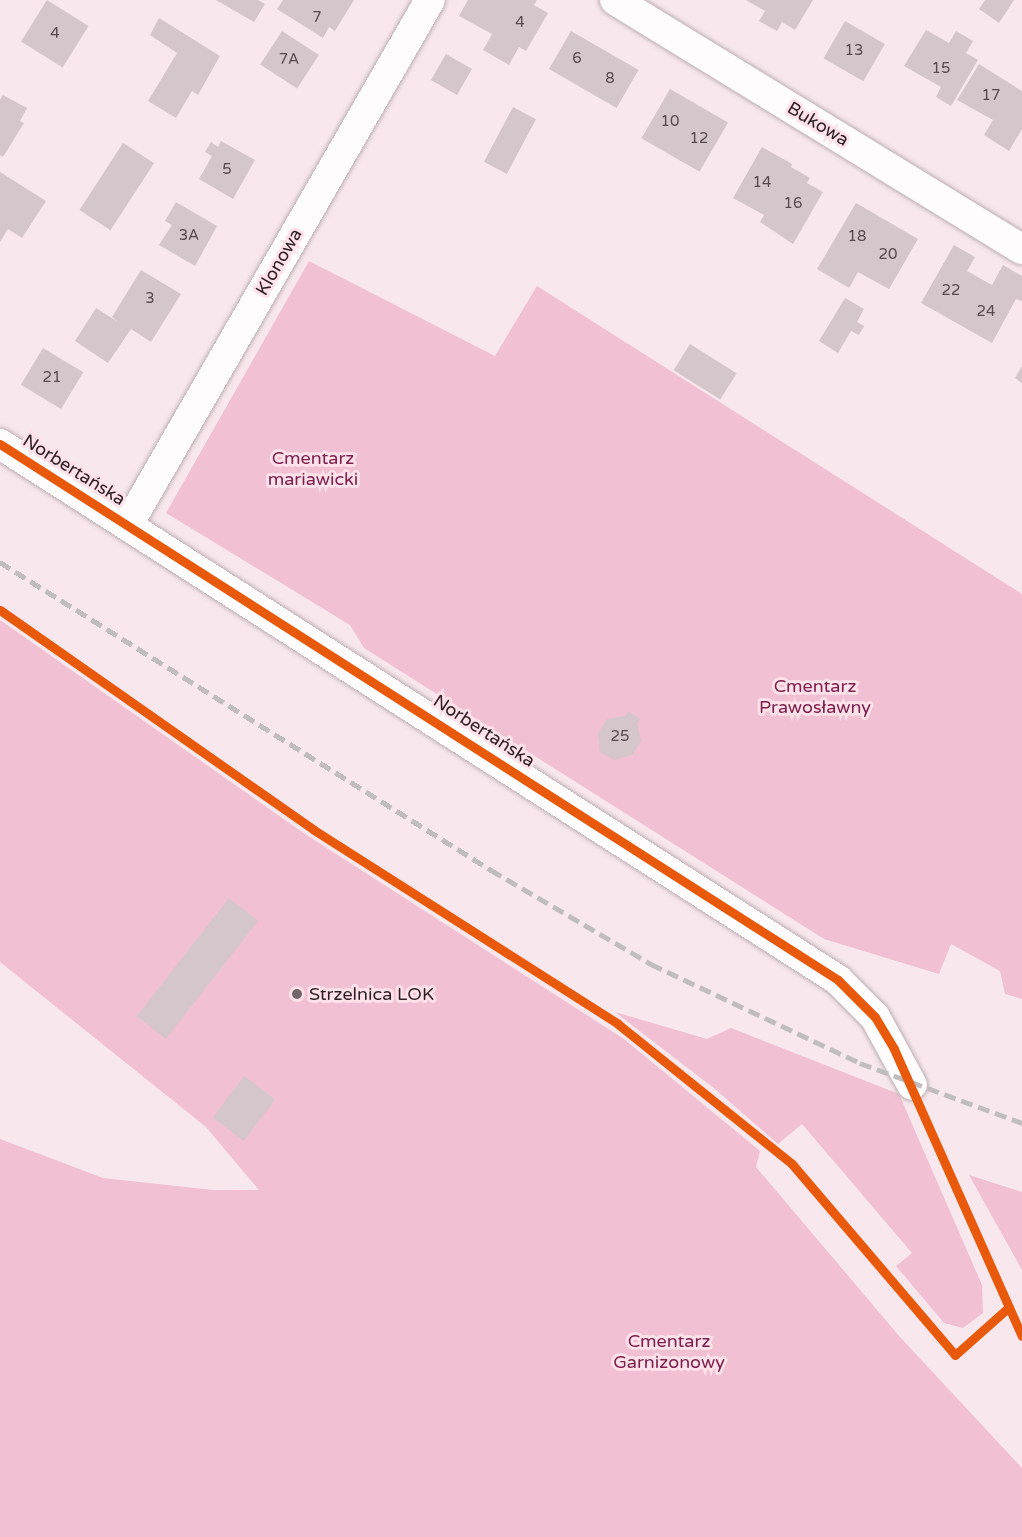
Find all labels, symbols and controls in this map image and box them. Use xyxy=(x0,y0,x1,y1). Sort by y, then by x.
house number: 7 xyxy=(312,9,322,27)
house number: 4 xyxy=(515,14,525,32)
house number: 4 xyxy=(50,25,60,43)
house number: 13 xyxy=(845,42,863,60)
house number: 6 xyxy=(572,50,582,68)
house number: 7A xyxy=(279,51,299,69)
house number: 15 xyxy=(932,60,950,78)
house number: 8 xyxy=(605,70,615,88)
house number: 17 xyxy=(982,87,1000,105)
street label: Bukowa xyxy=(783,97,853,151)
house number: 10 xyxy=(661,113,679,131)
house number: 12 xyxy=(690,130,708,148)
house number: 5 xyxy=(222,161,232,179)
house number: 14 xyxy=(753,174,771,192)
house number: 16 xyxy=(784,195,802,213)
street label: Klonowa xyxy=(251,225,307,299)
house number: 3A xyxy=(179,227,199,245)
house number: 18 xyxy=(848,228,866,246)
house number: 20 xyxy=(879,246,897,264)
house number: 22 xyxy=(942,282,960,300)
house number: 3 xyxy=(145,290,155,308)
house number: 24 xyxy=(977,303,995,321)
house number: 21 xyxy=(43,369,61,387)
street label: Norbertańska xyxy=(19,430,129,510)
park label: Cmentarz mariawicki xyxy=(268,448,358,490)
park label: Cmentarz Prawosławny xyxy=(759,676,871,718)
street label: Norbertańska xyxy=(429,690,539,772)
house number: 25 xyxy=(611,728,629,746)
place label: Strzelnica LOK xyxy=(309,983,434,1005)
marker: Strzelnica LOK xyxy=(290,987,304,1001)
park label: Cmentarz Garnizonowy xyxy=(613,1331,725,1374)

